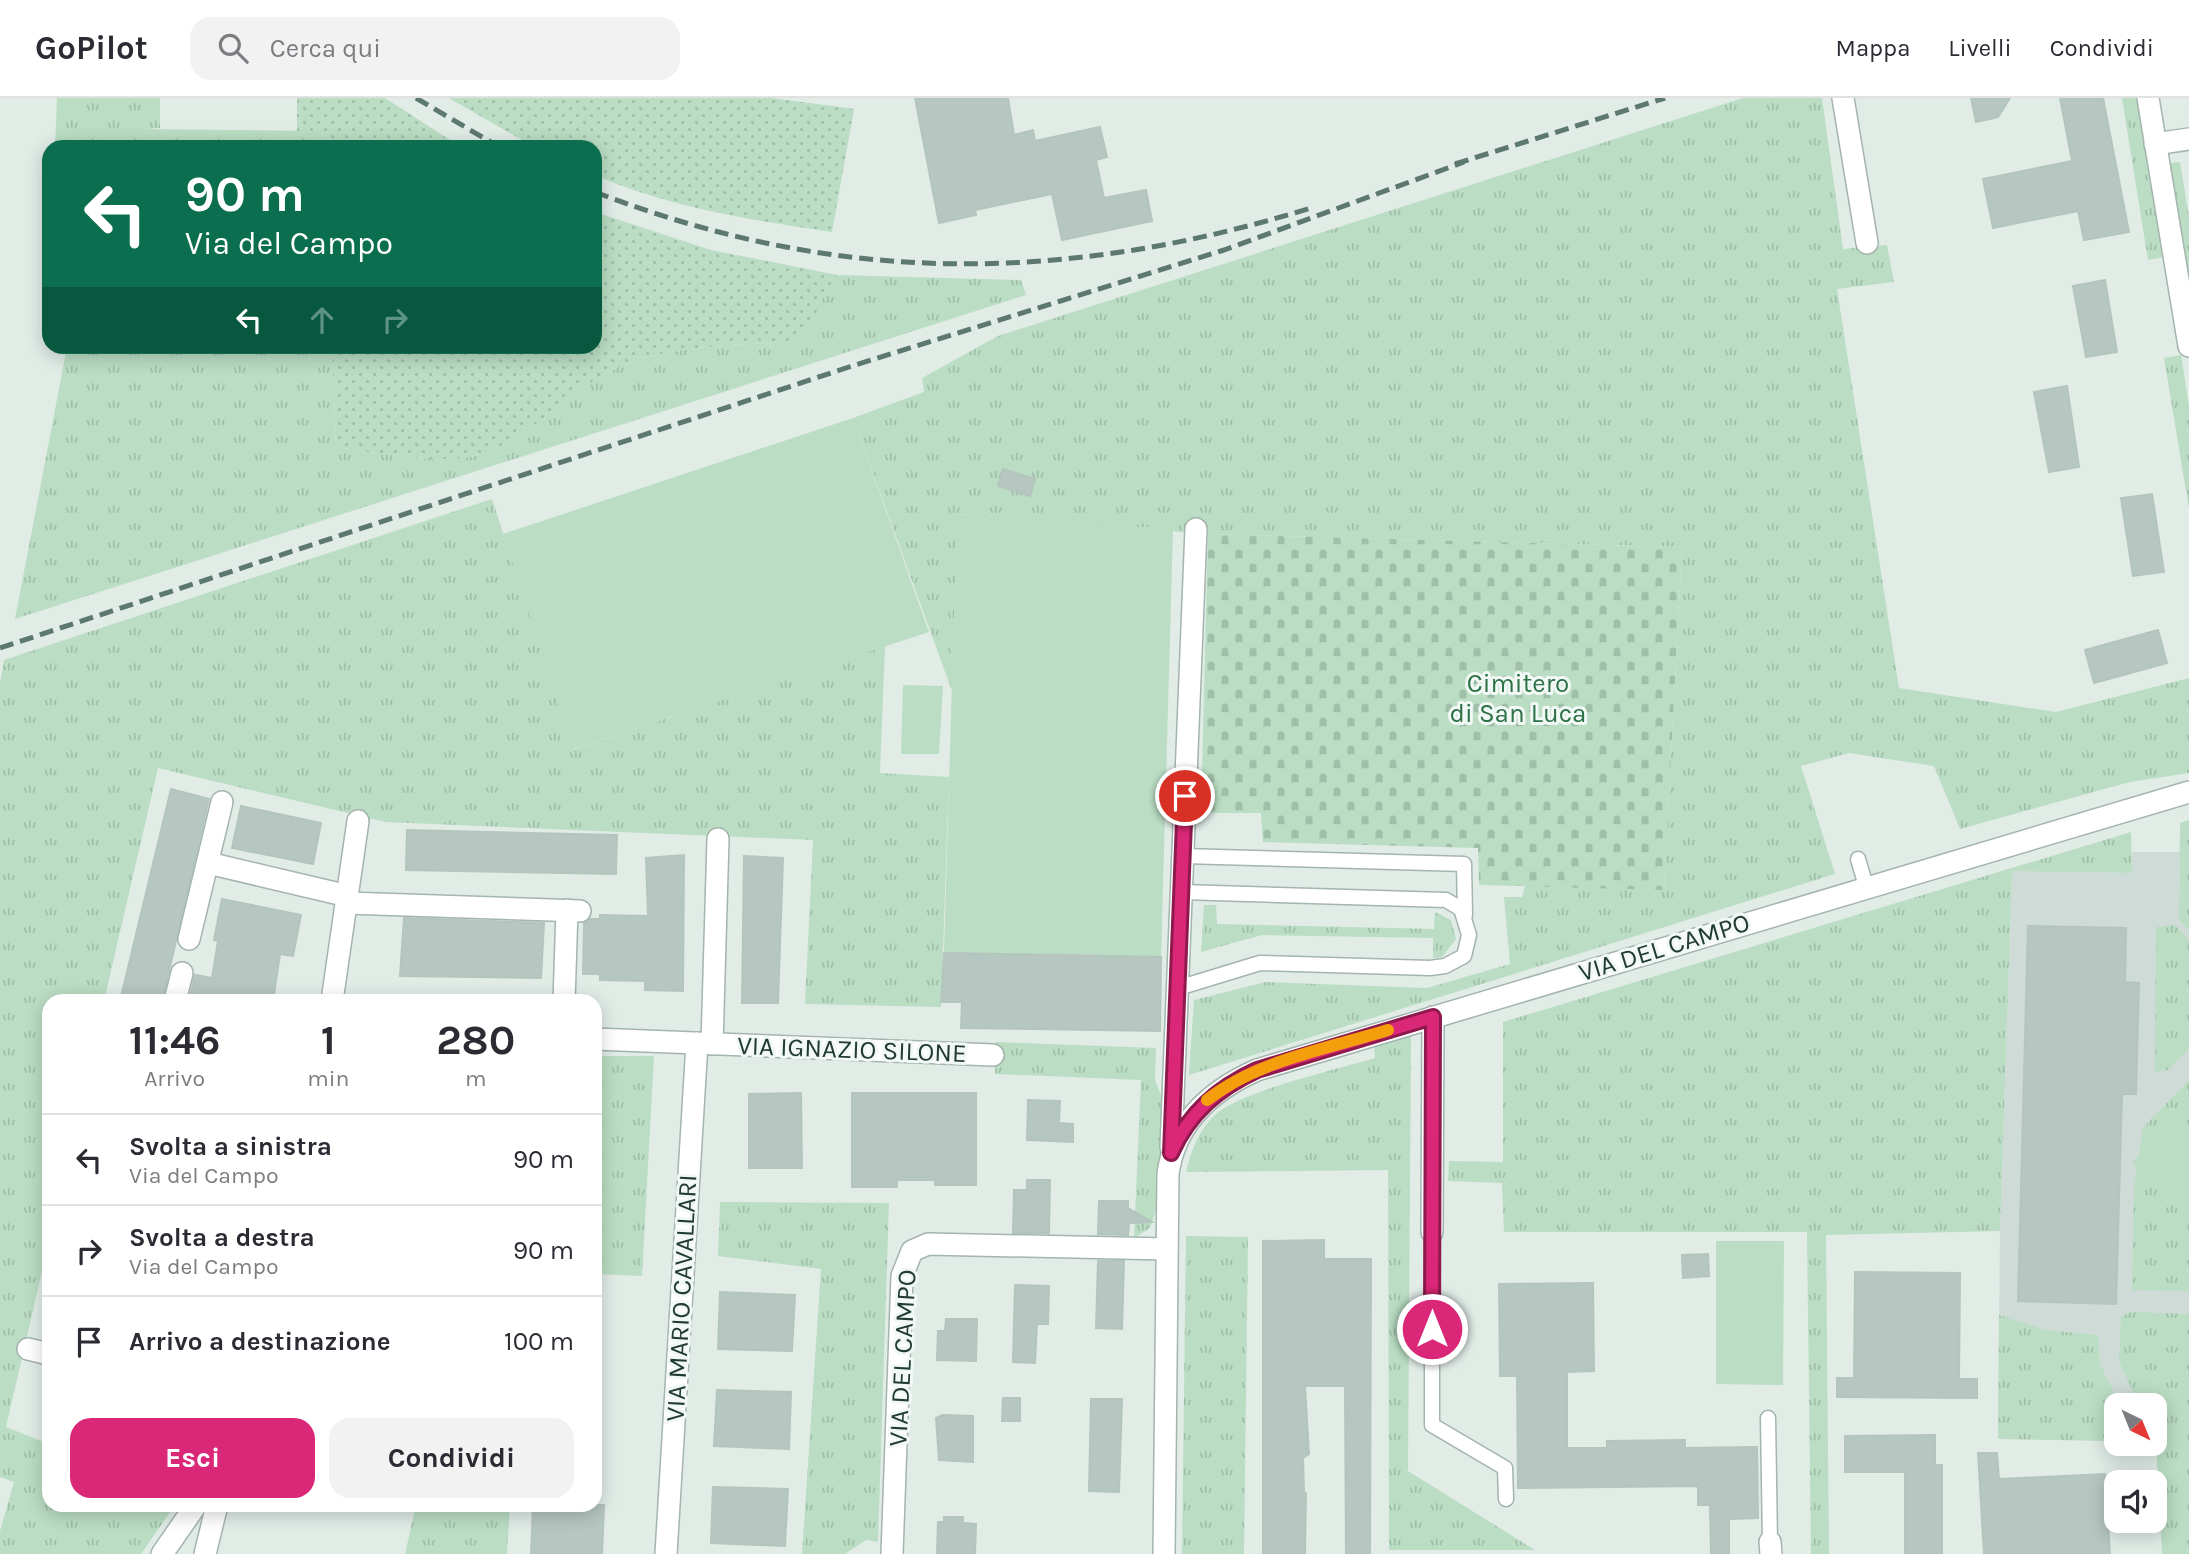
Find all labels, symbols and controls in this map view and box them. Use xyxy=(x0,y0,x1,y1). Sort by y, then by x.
search box xyxy=(190,17,680,80)
text: GoPilot xyxy=(35,29,148,67)
icon: search xyxy=(214,29,252,67)
text: Cerca qui xyxy=(270,33,381,64)
text: Mappa xyxy=(1836,34,1910,62)
text: Livelli xyxy=(1948,34,2012,62)
text: Condividi xyxy=(2050,34,2154,62)
text: 90 m xyxy=(185,166,305,223)
icon: left xyxy=(70,168,161,259)
text: Via del Campo xyxy=(185,225,393,262)
icon: left xyxy=(230,301,268,339)
icon: ahead xyxy=(303,301,341,339)
icon: right xyxy=(376,301,414,339)
park label: Cimitero di San Luca xyxy=(1450,668,1586,729)
pin xyxy=(1155,766,1215,826)
icon: arrive xyxy=(1166,777,1204,815)
street label: VIA DEL CAMPO xyxy=(1575,907,1753,988)
text: 11:46 xyxy=(129,1015,220,1065)
text: 1 xyxy=(321,1015,336,1065)
text: 280 xyxy=(436,1015,515,1065)
street label: VIA IGNAZIO SILONE xyxy=(737,1030,967,1069)
text: Arrivo xyxy=(144,1065,205,1092)
text: min xyxy=(307,1065,349,1092)
text: m xyxy=(465,1065,486,1092)
text: Svolta a sinistra xyxy=(129,1131,332,1162)
icon: left xyxy=(70,1141,108,1179)
text: 90 m xyxy=(513,1144,574,1175)
text: Via del Campo xyxy=(129,1162,279,1189)
street label: VIA MARIO CAVALLARI xyxy=(660,1174,703,1422)
text: Svolta a destra xyxy=(129,1222,315,1253)
icon: right xyxy=(70,1232,108,1270)
text: 90 m xyxy=(513,1235,574,1266)
text: Via del Campo xyxy=(129,1253,279,1280)
street label: VIA DEL CAMPO xyxy=(882,1269,923,1447)
position arrow xyxy=(1395,1292,1469,1366)
icon: arrive xyxy=(70,1323,108,1361)
text: Arrivo a destinazione xyxy=(129,1326,391,1357)
text: 100 m xyxy=(504,1326,574,1357)
north arrow xyxy=(2104,1393,2166,1456)
map controls xyxy=(2104,1393,2167,1533)
button: Esci xyxy=(70,1418,315,1498)
button: Condividi xyxy=(329,1418,574,1498)
button: sound xyxy=(2104,1470,2167,1533)

